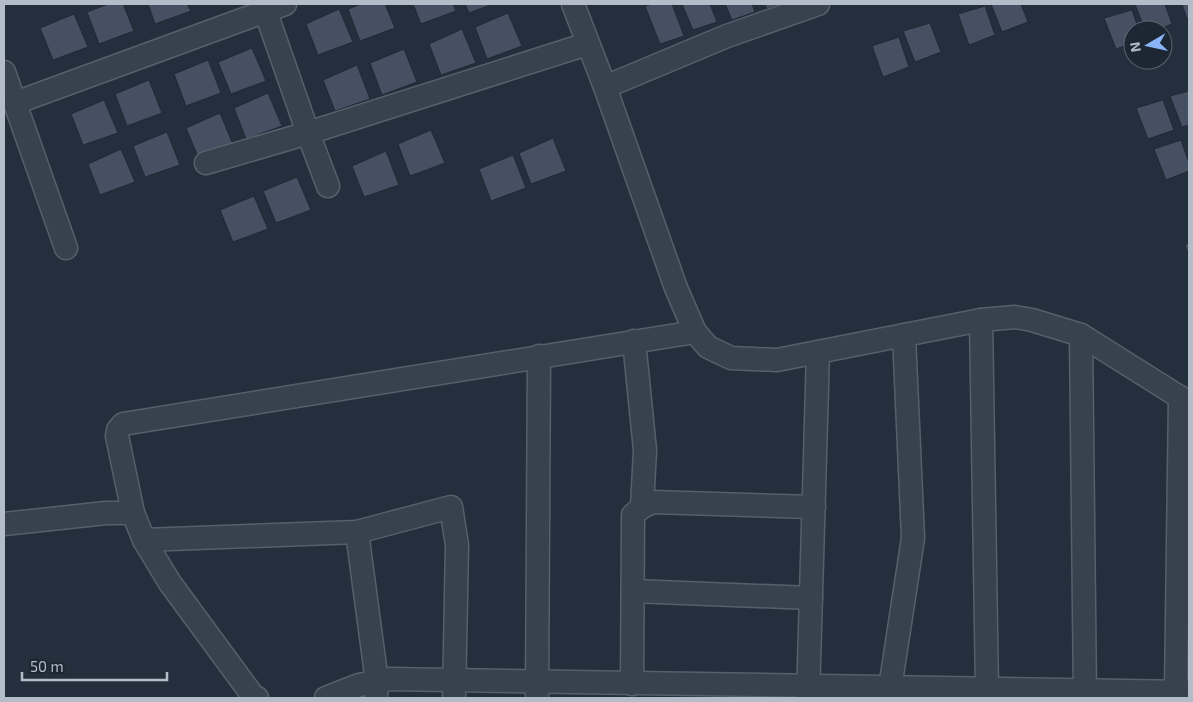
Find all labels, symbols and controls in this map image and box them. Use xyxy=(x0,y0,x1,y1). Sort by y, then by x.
north arrow xyxy=(1123,20,1173,70)
text: N xyxy=(1125,41,1144,53)
scale bar xyxy=(22,650,168,682)
text: 50 m xyxy=(30,657,64,675)

